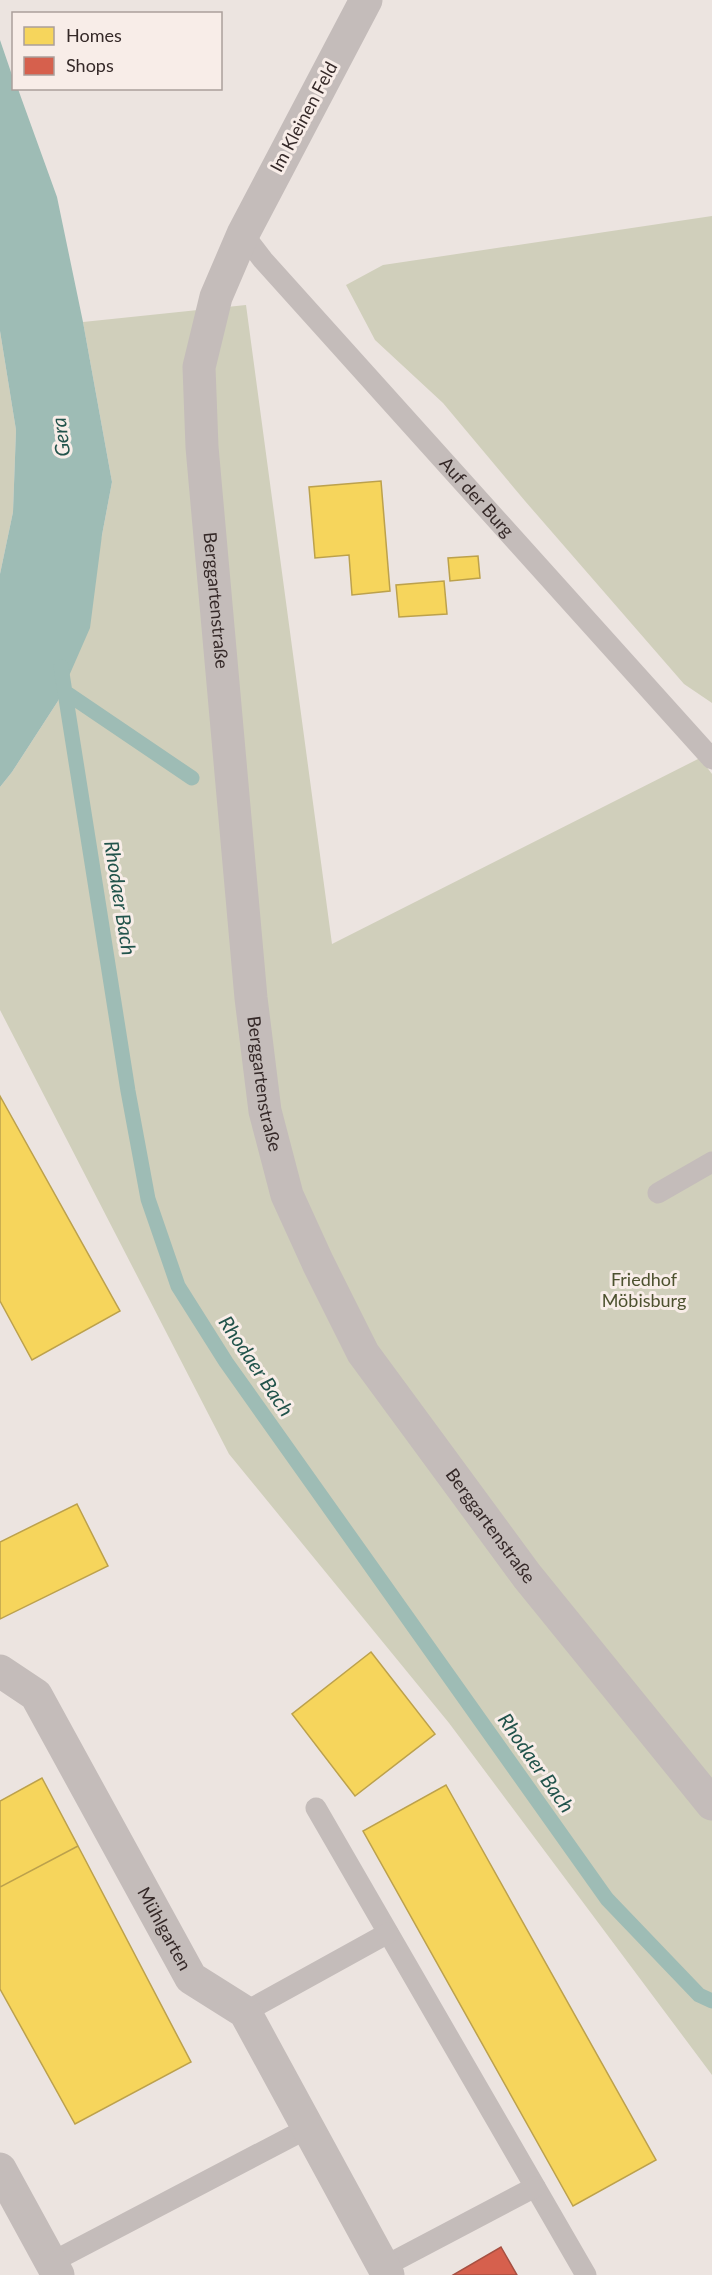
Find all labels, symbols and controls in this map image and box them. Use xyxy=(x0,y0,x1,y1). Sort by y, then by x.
legend xyxy=(12,12,222,90)
text: Homes xyxy=(66,24,122,46)
text: Shops xyxy=(66,54,114,76)
street label: Im Kleinen Feld xyxy=(265,58,341,175)
water label: Gera xyxy=(46,416,74,458)
street label: Auf der Burg xyxy=(436,452,519,541)
street label: Berggartenstraße xyxy=(200,531,234,670)
water label: Rhodaer Bach xyxy=(100,839,142,957)
street label: Berggartenstraße xyxy=(243,1015,287,1154)
park label: Friedhof Möbisburg xyxy=(602,1268,686,1311)
water label: Rhodaer Bach xyxy=(214,1311,299,1420)
street label: Berggartenstraße xyxy=(442,1464,540,1587)
water label: Rhodaer Bach xyxy=(494,1708,580,1817)
street label: Mühlgarten xyxy=(133,1883,197,1974)

